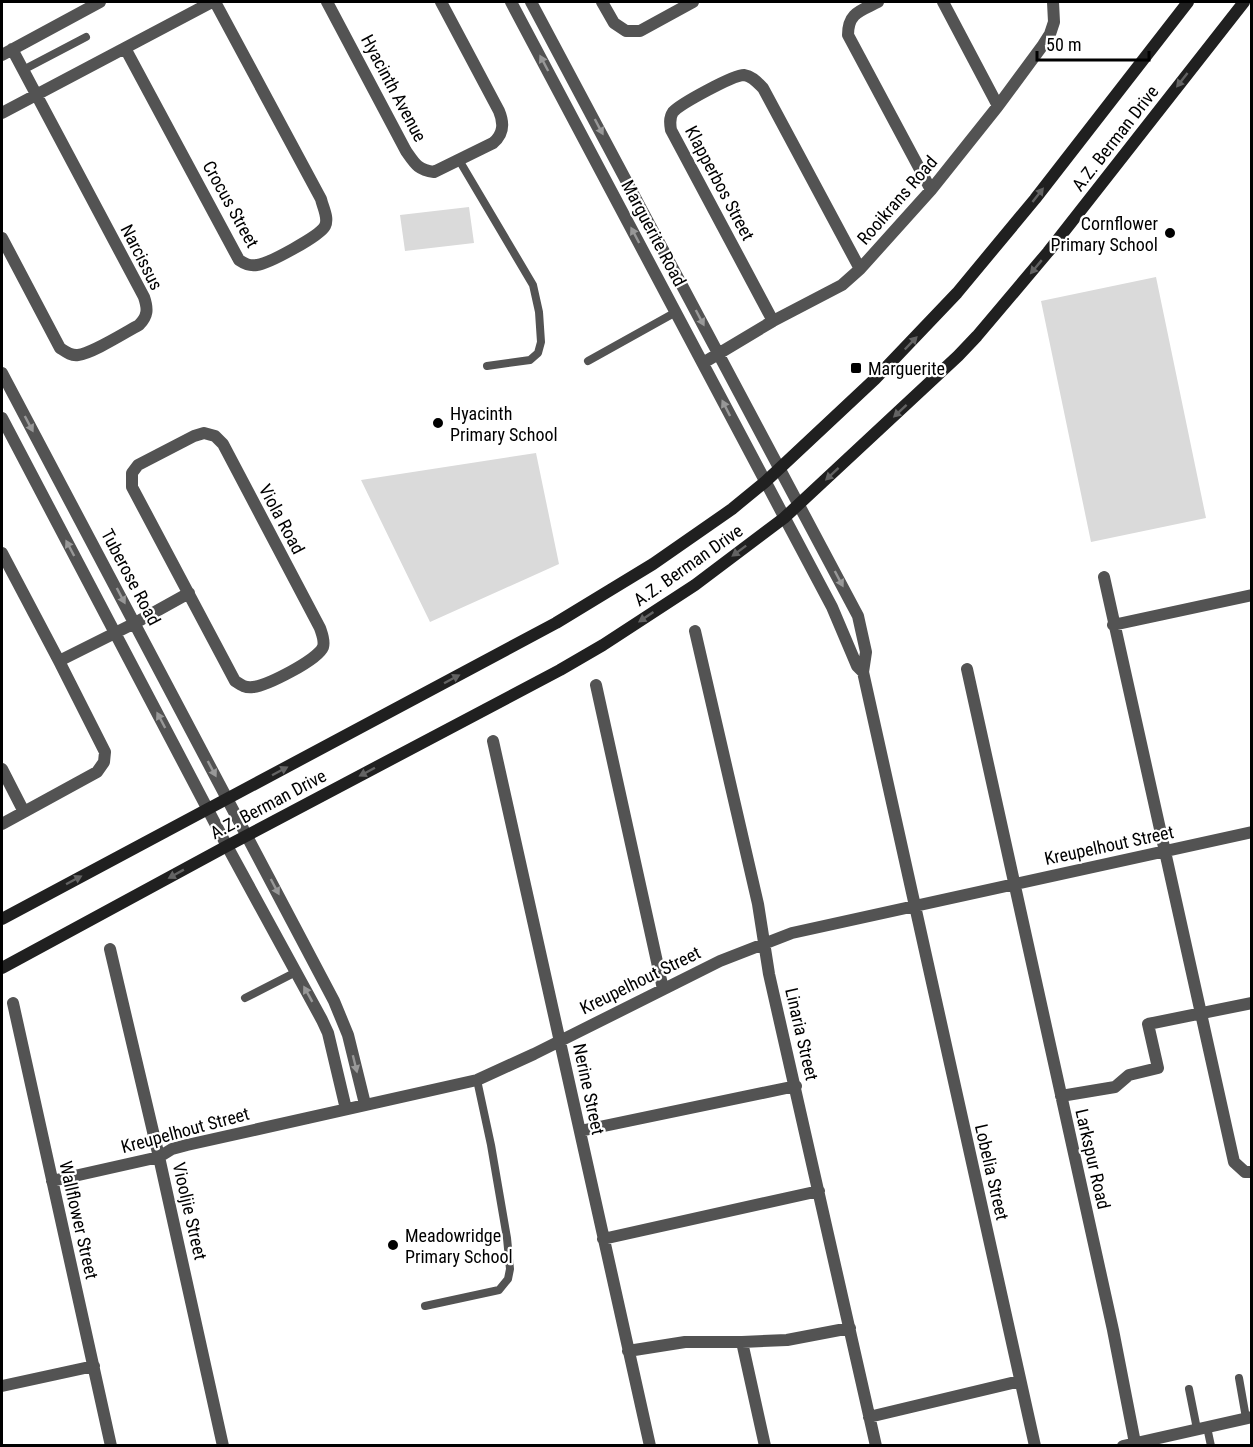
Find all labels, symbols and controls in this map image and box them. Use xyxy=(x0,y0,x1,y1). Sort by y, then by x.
scale bar xyxy=(1037,24,1150,62)
street label: Hyacinth Avenue xyxy=(357,31,431,145)
text: 50 m xyxy=(1046,34,1081,55)
one-way arrow xyxy=(539,54,549,71)
one-way arrow xyxy=(1176,73,1188,88)
street label: A.Z. Berman Drive xyxy=(1067,81,1163,195)
one-way arrow xyxy=(593,118,603,136)
street label: Klapperbos Street xyxy=(681,122,759,244)
street label: Rooikrans Road xyxy=(853,151,941,249)
street label: Crocus Street xyxy=(199,157,263,251)
street label: Marguerite Road xyxy=(617,176,691,290)
one-way arrow xyxy=(1032,188,1044,204)
place label: Cornflower Primary School xyxy=(1050,213,1159,255)
street label: Narcissus xyxy=(117,221,167,293)
marker: Cornflower Primary School xyxy=(1163,226,1177,240)
one-way arrow xyxy=(630,227,640,244)
one-way arrow xyxy=(1029,259,1042,275)
one-way arrow xyxy=(695,309,705,326)
one-way arrow xyxy=(903,336,917,350)
place label: Marguerite xyxy=(868,358,945,379)
marker: Marguerite xyxy=(849,361,863,375)
one-way arrow xyxy=(721,399,731,416)
place label: Hyacinth Primary School xyxy=(450,403,558,445)
one-way arrow xyxy=(893,404,908,418)
one-way arrow xyxy=(24,416,34,433)
marker: Hyacinth Primary School xyxy=(431,416,445,430)
one-way arrow xyxy=(825,467,840,480)
street label: Viola Road xyxy=(255,480,309,558)
street label: A.Z. Berman Drive xyxy=(630,520,746,610)
street label: Tuberose Road xyxy=(97,525,165,629)
one-way arrow xyxy=(65,539,75,556)
one-way arrow xyxy=(732,545,747,557)
one-way arrow xyxy=(834,570,844,587)
one-way arrow xyxy=(116,588,126,605)
one-way arrow xyxy=(638,611,654,622)
one-way arrow xyxy=(443,675,460,684)
one-way arrow xyxy=(156,712,166,729)
one-way arrow xyxy=(207,760,217,777)
street label: A.Z. Berman Drive xyxy=(207,765,329,843)
one-way arrow xyxy=(271,766,288,776)
one-way arrow xyxy=(358,767,375,777)
street label: Kreupelhout Street xyxy=(1042,821,1176,869)
one-way arrow xyxy=(167,869,184,879)
one-way arrow xyxy=(65,876,83,886)
one-way arrow xyxy=(270,879,280,896)
street label: Kreupelhout Street xyxy=(576,942,704,1018)
one-way arrow xyxy=(303,985,313,1002)
street label: Linaria Street xyxy=(781,986,823,1082)
street label: Nerine Street xyxy=(569,1041,609,1137)
one-way arrow xyxy=(351,1055,361,1073)
street label: Kreupelhout Street xyxy=(119,1103,251,1157)
street label: Larkspur Road xyxy=(1071,1107,1115,1211)
street label: Lobelia Street xyxy=(971,1122,1013,1222)
street label: Wallflower Street xyxy=(55,1159,103,1281)
street label: Viooljie Street xyxy=(169,1160,211,1262)
place label: Meadowridge Primary School xyxy=(405,1225,513,1267)
marker: Meadowridge Primary School xyxy=(386,1238,400,1252)

